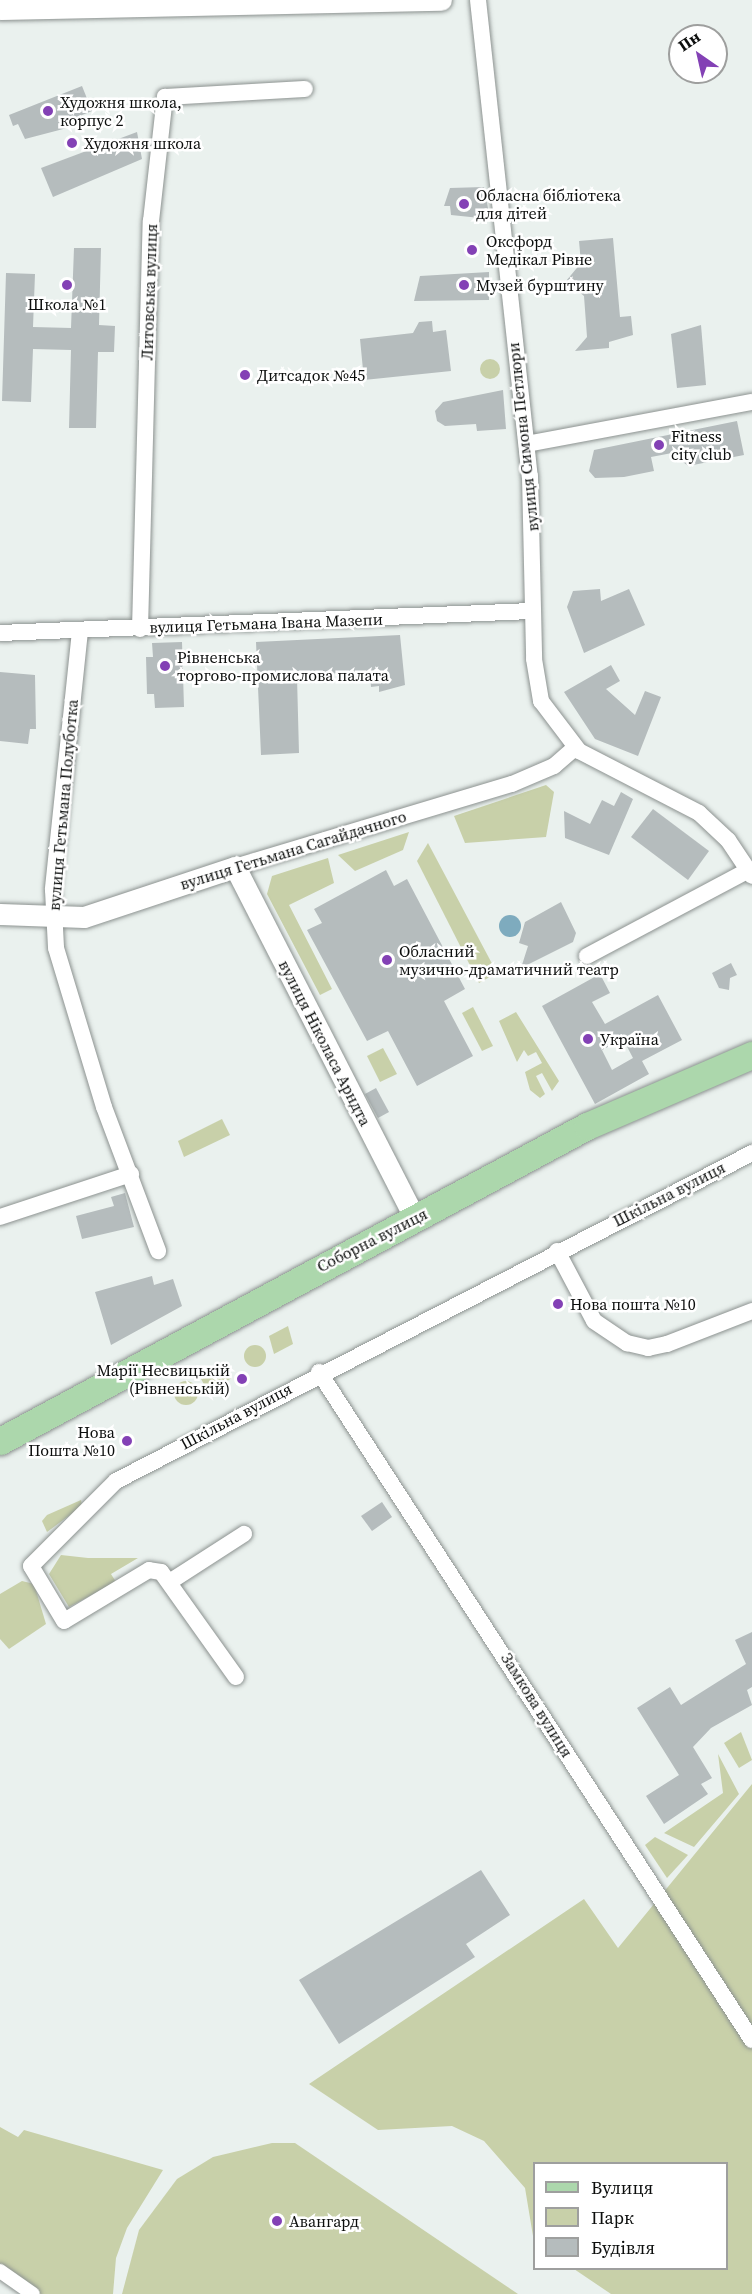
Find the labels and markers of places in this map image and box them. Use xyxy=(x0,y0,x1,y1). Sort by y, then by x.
place label: Художня школа, корпус 2 xyxy=(60,92,182,130)
marker: Художня школа, корпус 2 xyxy=(41,104,55,118)
place label: Художня школа xyxy=(84,133,201,153)
marker: Художня школа xyxy=(65,136,79,150)
place label: Обласна бібліотека для дітей xyxy=(476,185,621,223)
marker: Обласна бібліотека для дітей xyxy=(457,197,471,211)
place label: Оксфорд Медікал Рівне xyxy=(486,231,592,269)
marker: Оксфорд Медікал Рівне xyxy=(463,241,481,259)
place label: Музей бурштину xyxy=(476,275,604,295)
marker: Школа №1 xyxy=(60,278,74,292)
marker: Музей бурштину xyxy=(457,278,471,292)
place label: Школа №1 xyxy=(28,294,106,314)
place label: Дитсадок №45 xyxy=(257,365,365,385)
marker: Дитсадок №45 xyxy=(238,368,252,382)
place label: Fitness city club xyxy=(671,426,731,464)
marker: Fitness city club xyxy=(652,438,666,452)
place label: Рівненська торгово-промислова палата xyxy=(177,647,389,685)
marker: Рівненська торгово-промислова палата xyxy=(158,659,172,673)
place label: Обласний музично-драматичний театр xyxy=(399,941,619,979)
marker: Обласний музично-драматичний театр xyxy=(380,953,394,967)
place label: Україна xyxy=(600,1029,659,1049)
marker: Україна xyxy=(581,1032,595,1046)
place label: Нова пошта №10 xyxy=(570,1294,696,1314)
marker: Нова пошта №10 xyxy=(551,1297,565,1311)
place label: Марії Несвицькій (Рівненській) xyxy=(97,1360,230,1398)
marker: Марії Несвицькій (Рівненській) xyxy=(235,1372,249,1386)
place label: Нова Пошта №10 xyxy=(28,1422,115,1460)
marker: Нова Пошта №10 xyxy=(120,1434,134,1448)
place label: Авангард xyxy=(289,2211,359,2231)
marker: Авангард xyxy=(270,2214,284,2228)

